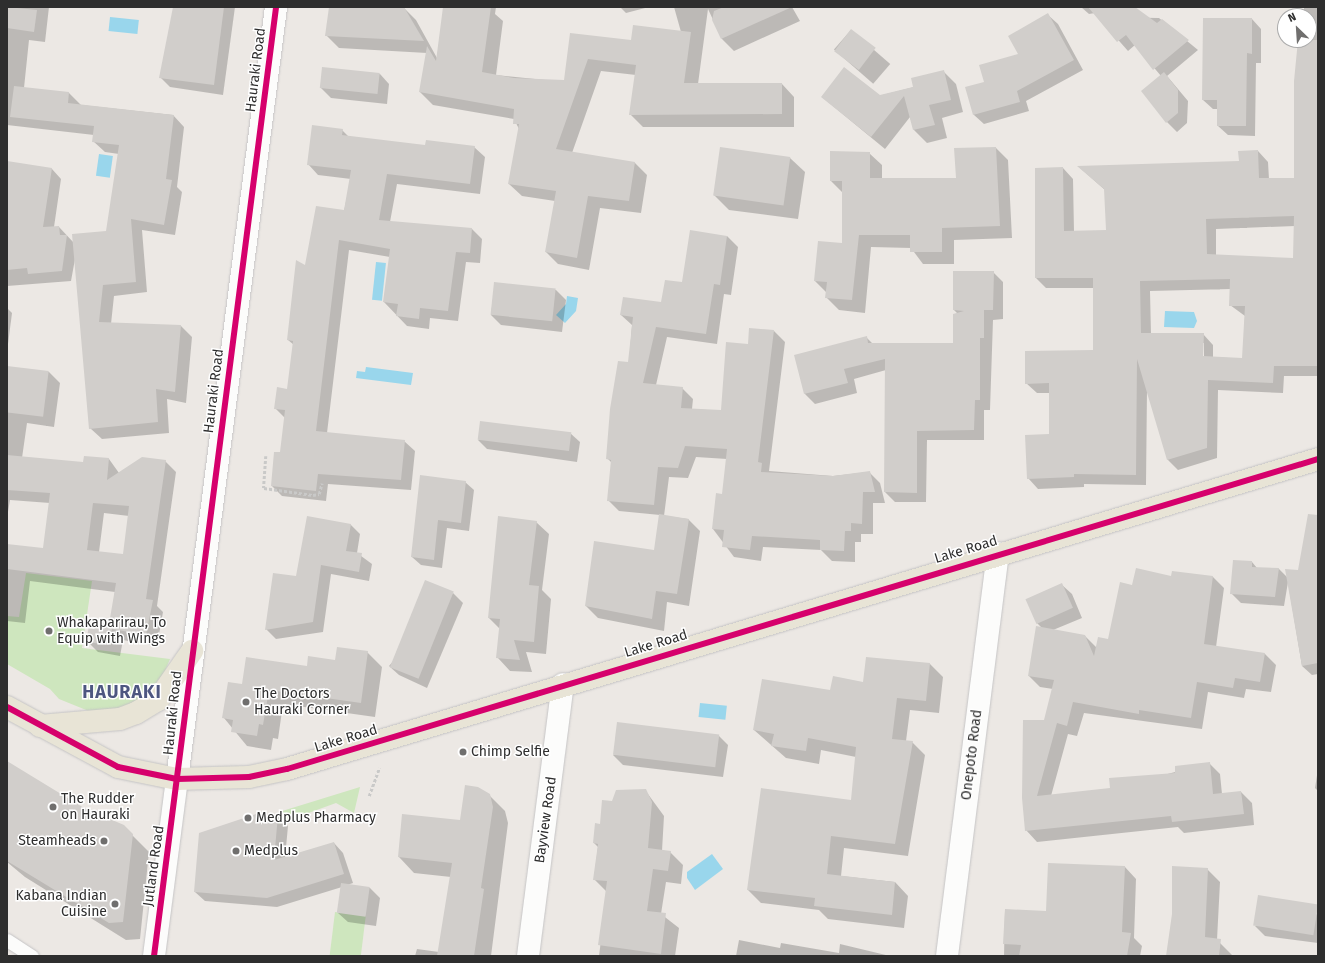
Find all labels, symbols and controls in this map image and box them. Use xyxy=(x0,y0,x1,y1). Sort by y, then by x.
north arrow xyxy=(1277,8,1317,48)
text: N xyxy=(1286,10,1298,25)
street label: Hauraki Road xyxy=(242,27,270,113)
street label: Hauraki Road xyxy=(200,348,228,434)
street label: Lake Road xyxy=(932,532,1000,568)
place label: Whakaparirau, To Equip with Wings xyxy=(57,615,166,648)
marker: Whakaparirau, To Equip with Wings xyxy=(44,626,54,636)
street label: Lake Road xyxy=(622,626,690,662)
street label: Hauraki Road xyxy=(160,670,186,756)
district label: HAURAKI xyxy=(82,681,162,703)
place label: The Doctors Hauraki Corner xyxy=(254,686,349,718)
marker: The Doctors Hauraki Corner xyxy=(241,697,251,707)
street label: Onepoto Road xyxy=(958,709,986,801)
street label: Lake Road xyxy=(312,721,380,757)
place label: Chimp Selfie xyxy=(471,744,550,760)
marker: Chimp Selfie xyxy=(458,747,468,757)
street label: Bayview Road xyxy=(532,776,560,864)
place label: The Rudder on Hauraki xyxy=(61,791,134,824)
marker: The Rudder on Hauraki xyxy=(48,802,58,812)
place label: Medplus Pharmacy xyxy=(256,810,376,826)
marker: Medplus Pharmacy xyxy=(243,813,253,823)
street label: Jutland Road xyxy=(140,824,168,908)
place label: Steamheads xyxy=(18,833,96,849)
marker: Steamheads xyxy=(99,836,109,846)
place label: Medplus xyxy=(244,843,298,859)
marker: Medplus xyxy=(231,846,241,856)
place label: Kabana Indian Cuisine xyxy=(15,888,107,920)
marker: Kabana Indian Cuisine xyxy=(110,899,120,909)

